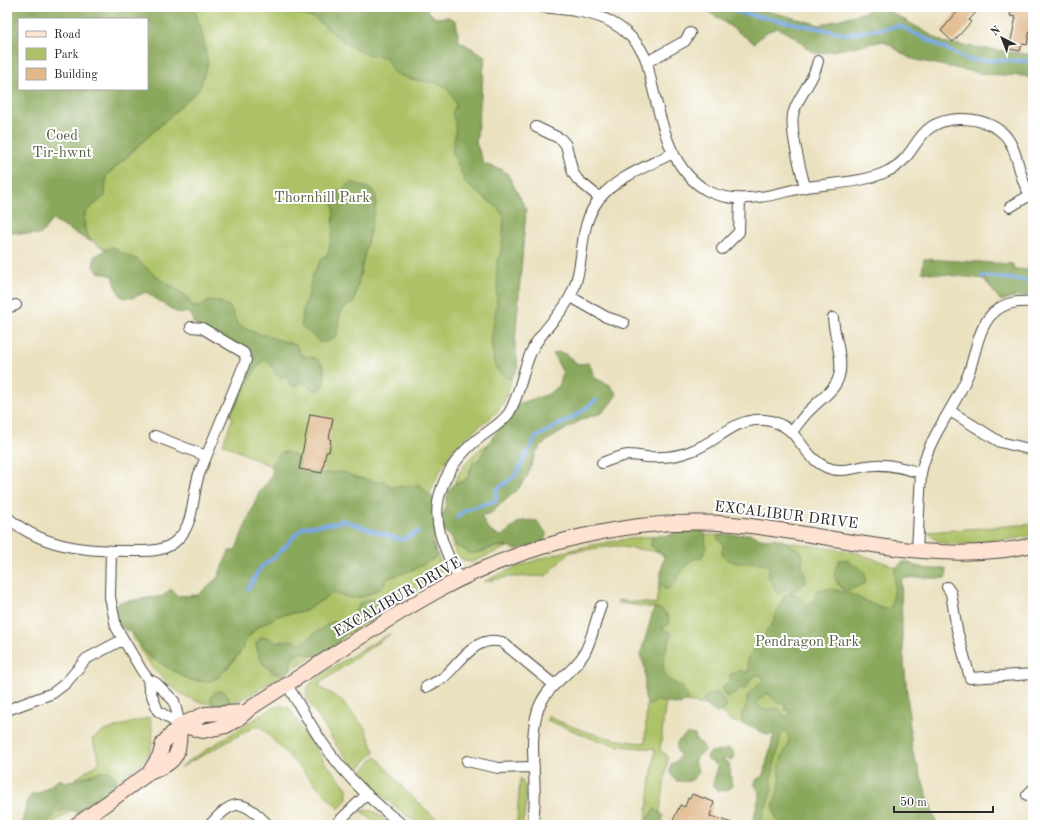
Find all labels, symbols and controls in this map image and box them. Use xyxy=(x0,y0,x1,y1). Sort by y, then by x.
legend xyxy=(18,18,148,90)
north arrow xyxy=(982,18,1022,58)
text: N xyxy=(990,24,1004,39)
text: Road xyxy=(54,29,81,41)
text: Park xyxy=(54,49,79,61)
text: Building xyxy=(54,69,98,81)
park label: Coed Tir-hwnt xyxy=(32,129,92,161)
park label: Thornhill Park xyxy=(274,191,370,206)
street label: EXCALIBUR DRIVE xyxy=(713,500,859,532)
street label: EXCALIBUR DRIVE xyxy=(332,555,464,641)
park label: Pendragon Park xyxy=(755,635,859,650)
scale bar xyxy=(894,788,993,814)
text: 50 m xyxy=(900,796,927,809)

